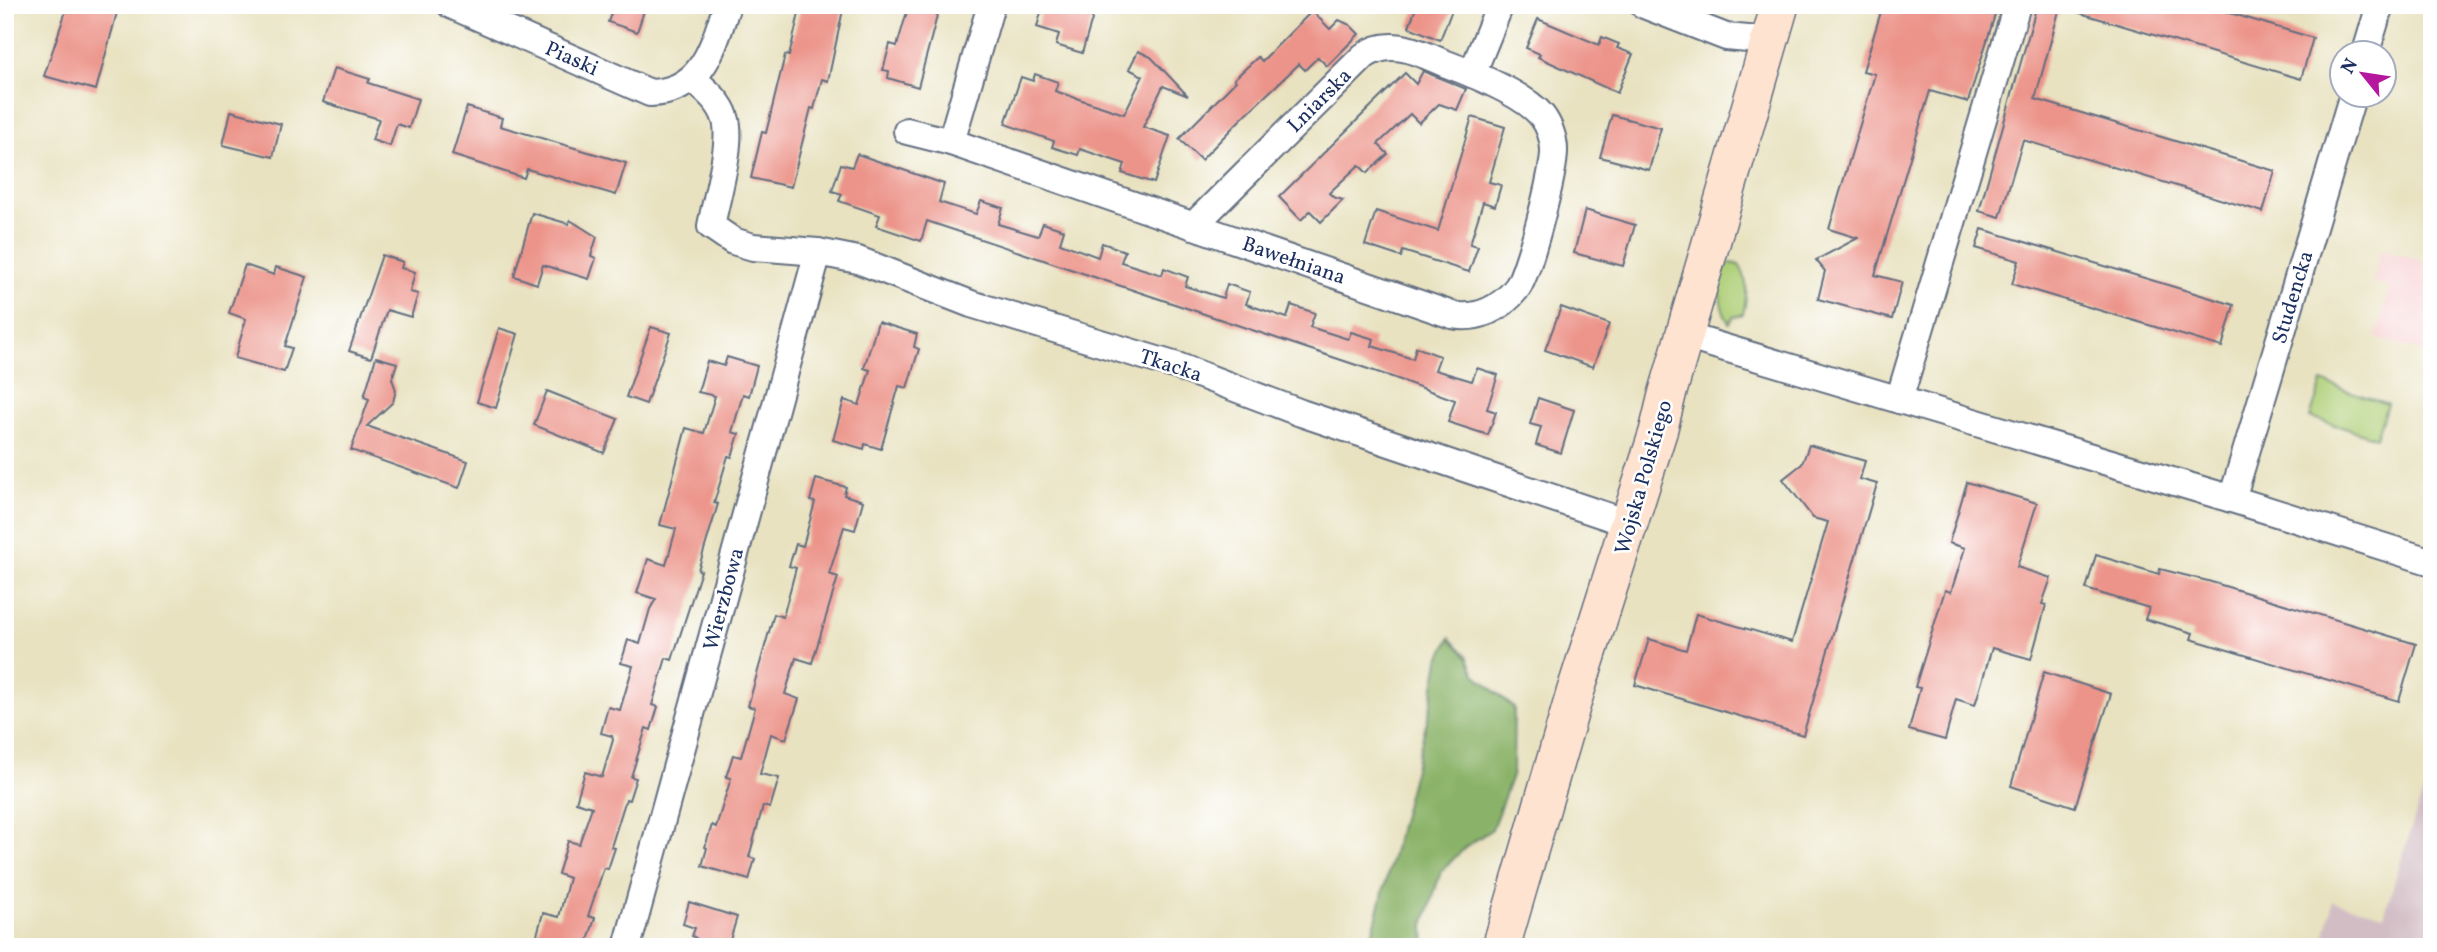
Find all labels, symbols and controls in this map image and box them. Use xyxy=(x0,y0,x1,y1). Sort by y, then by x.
street label: Piaski xyxy=(540,35,603,84)
north arrow xyxy=(2328,38,2398,108)
text: N xyxy=(2335,54,2365,79)
street label: Lniarska xyxy=(1281,62,1359,140)
street label: Bawełniana xyxy=(1238,230,1349,293)
street label: Studencka xyxy=(2266,247,2321,348)
street label: Tkacka xyxy=(1135,343,1206,390)
street label: Wojska Polskiego xyxy=(1609,397,1680,558)
street label: Wierzbowa xyxy=(697,545,752,654)

